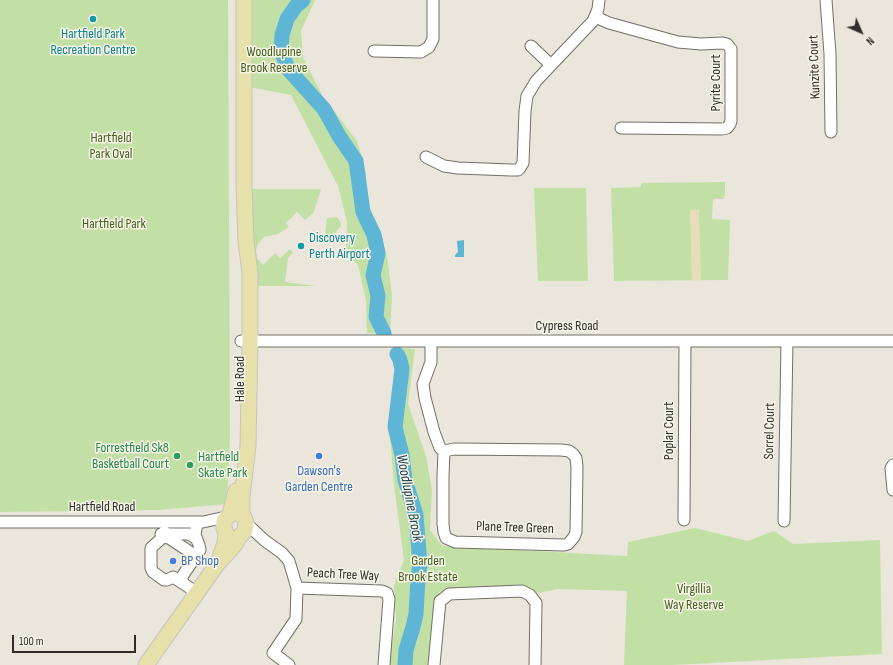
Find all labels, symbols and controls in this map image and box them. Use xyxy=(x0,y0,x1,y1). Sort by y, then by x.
north arrow xyxy=(841,12,881,52)
marker: Hartfield Park Recreation Centre xyxy=(88,14,98,24)
place label: Hartfield Park Recreation Centre xyxy=(50,26,136,58)
text: N xyxy=(863,34,877,48)
street label: Kunzite Court xyxy=(805,35,825,99)
park label: Woodlupine Brook Reserve xyxy=(241,44,307,76)
street label: Pyrite Court xyxy=(708,55,724,111)
park label: Hartfield Park Oval xyxy=(90,130,132,162)
park label: Hartfield Park xyxy=(82,216,146,232)
place label: Discovery Perth Airport xyxy=(309,230,370,262)
marker: Discovery Perth Airport xyxy=(296,241,306,251)
street label: Cypress Road xyxy=(536,318,598,334)
street label: Hale Road xyxy=(232,356,248,402)
street label: Poplar Court xyxy=(661,402,677,460)
street label: Sorrel Court xyxy=(761,402,779,460)
place label: Forrestfield Sk8 Basketball Court xyxy=(92,440,169,472)
place label: Hartfield Skate Park xyxy=(198,449,247,482)
marker: Forrestfield Sk8 Basketball Court xyxy=(172,451,182,461)
marker: Dawson's Garden Centre xyxy=(314,451,324,461)
water label: Woodlupine Brook xyxy=(392,453,426,543)
marker: Hartfield Skate Park xyxy=(185,460,195,470)
place label: Dawson's Garden Centre xyxy=(285,463,353,496)
street label: Hartfield Road xyxy=(69,499,135,515)
street label: Plane Tree Green xyxy=(476,518,554,538)
place label: BP Shop xyxy=(181,553,219,569)
park label: Garden Brook Estate xyxy=(398,553,458,586)
marker: BP Shop xyxy=(168,556,178,566)
street label: Peach Tree Way xyxy=(307,565,379,585)
park label: Virgillia Way Reserve xyxy=(664,581,724,614)
scale bar xyxy=(14,627,138,653)
text: 100 m xyxy=(19,634,44,649)

